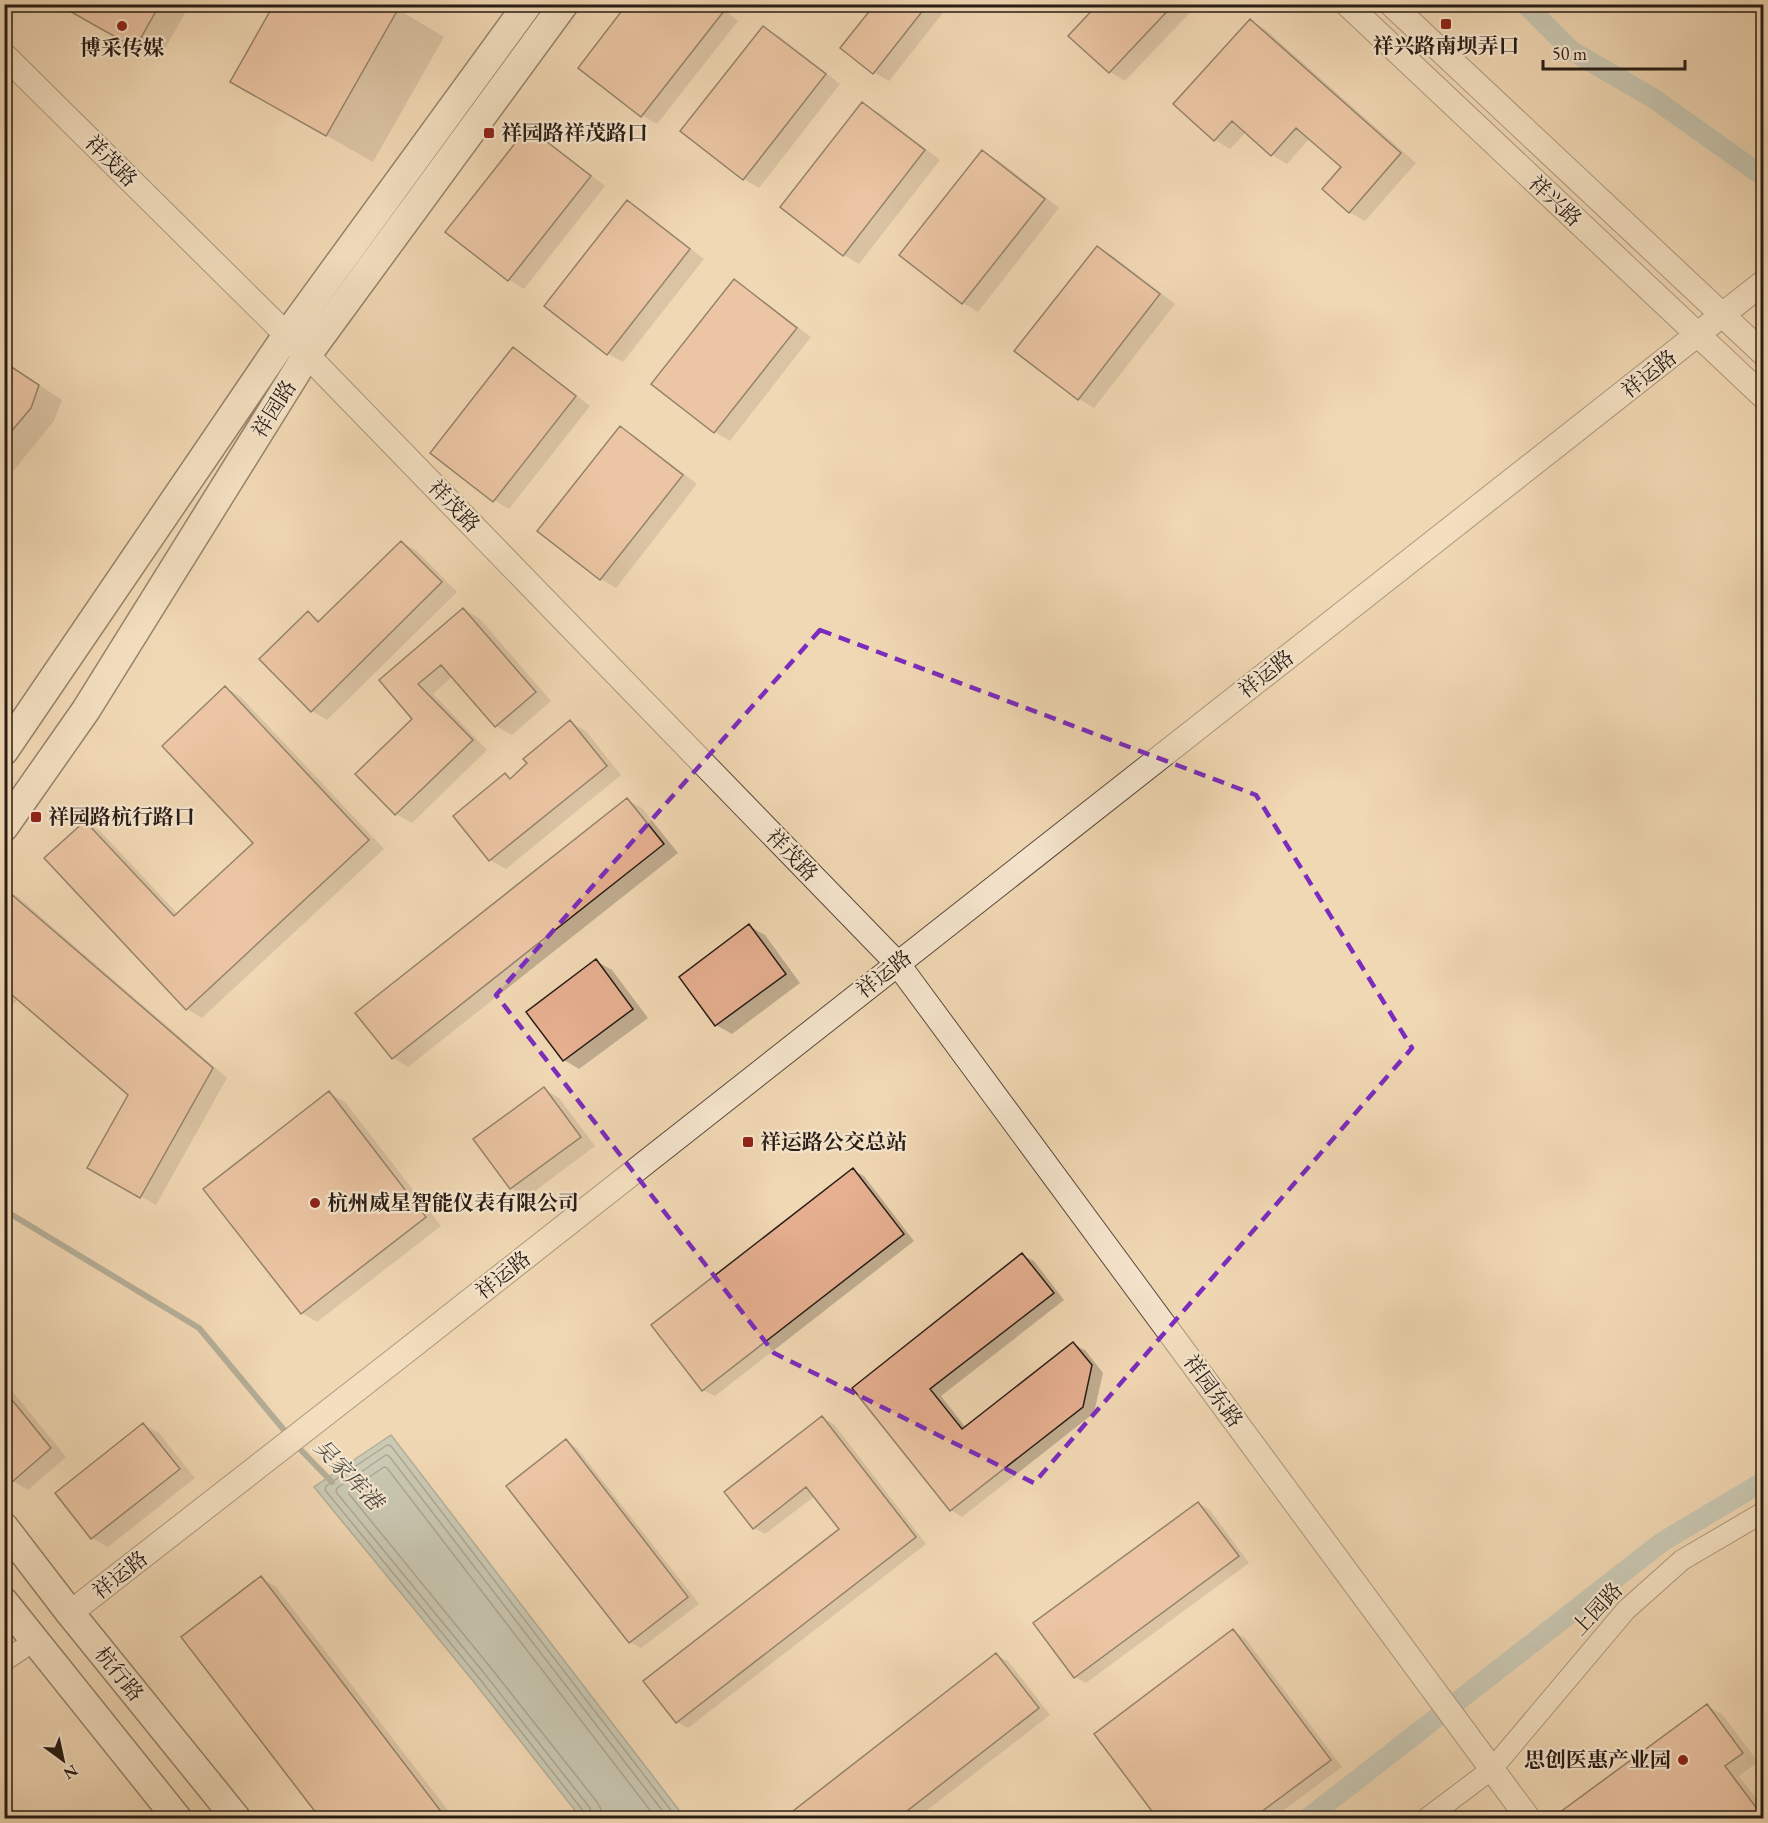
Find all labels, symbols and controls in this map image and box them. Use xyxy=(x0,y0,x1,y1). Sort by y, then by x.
marker: 祥兴路南坝弄口 xyxy=(1439,17,1453,31)
marker: 博采传媒 xyxy=(115,19,129,33)
place label: 祥兴路南坝弄口 xyxy=(1373,32,1520,59)
scale bar xyxy=(1543,33,1686,71)
place label: 博采传媒 xyxy=(80,34,165,61)
text: 50 m xyxy=(1552,42,1587,65)
place label: 祥园路祥茂路口 xyxy=(501,119,648,146)
marker: 祥园路祥茂路口 xyxy=(482,126,496,140)
street label: 祥茂路 xyxy=(80,129,143,192)
street label: 祥兴路 xyxy=(1523,169,1588,232)
street label: 祥运路 xyxy=(1616,344,1682,404)
street label: 祥园路 xyxy=(245,375,302,443)
street label: 祥茂路 xyxy=(423,474,486,538)
street label: 祥运路 xyxy=(1233,644,1299,704)
place label: 祥园路杭行路口 xyxy=(48,803,195,830)
marker: 祥园路杭行路口 xyxy=(29,810,43,824)
street label: 祥茂路 xyxy=(761,823,824,887)
street label: 祥运路 xyxy=(851,944,917,1004)
place label: 祥运路公交总站 xyxy=(760,1128,907,1155)
marker: 祥运路公交总站 xyxy=(741,1135,755,1149)
place label: 杭州威星智能仪表有限公司 xyxy=(327,1189,579,1216)
marker: 杭州威星智能仪表有限公司 xyxy=(308,1196,322,1210)
street label: 祥运路 xyxy=(470,1245,536,1305)
street label: 祥园东路 xyxy=(1178,1349,1249,1433)
water label: 吴家库港 xyxy=(308,1433,392,1518)
street label: 祥运路 xyxy=(87,1545,153,1605)
street label: 上园路 xyxy=(1565,1576,1628,1641)
street label: 杭行路 xyxy=(89,1641,150,1707)
north arrow xyxy=(33,1730,93,1790)
place label: 思创医惠产业园 xyxy=(1524,1746,1671,1773)
marker: 思创医惠产业园 xyxy=(1676,1753,1690,1767)
text: N xyxy=(60,1760,82,1785)

